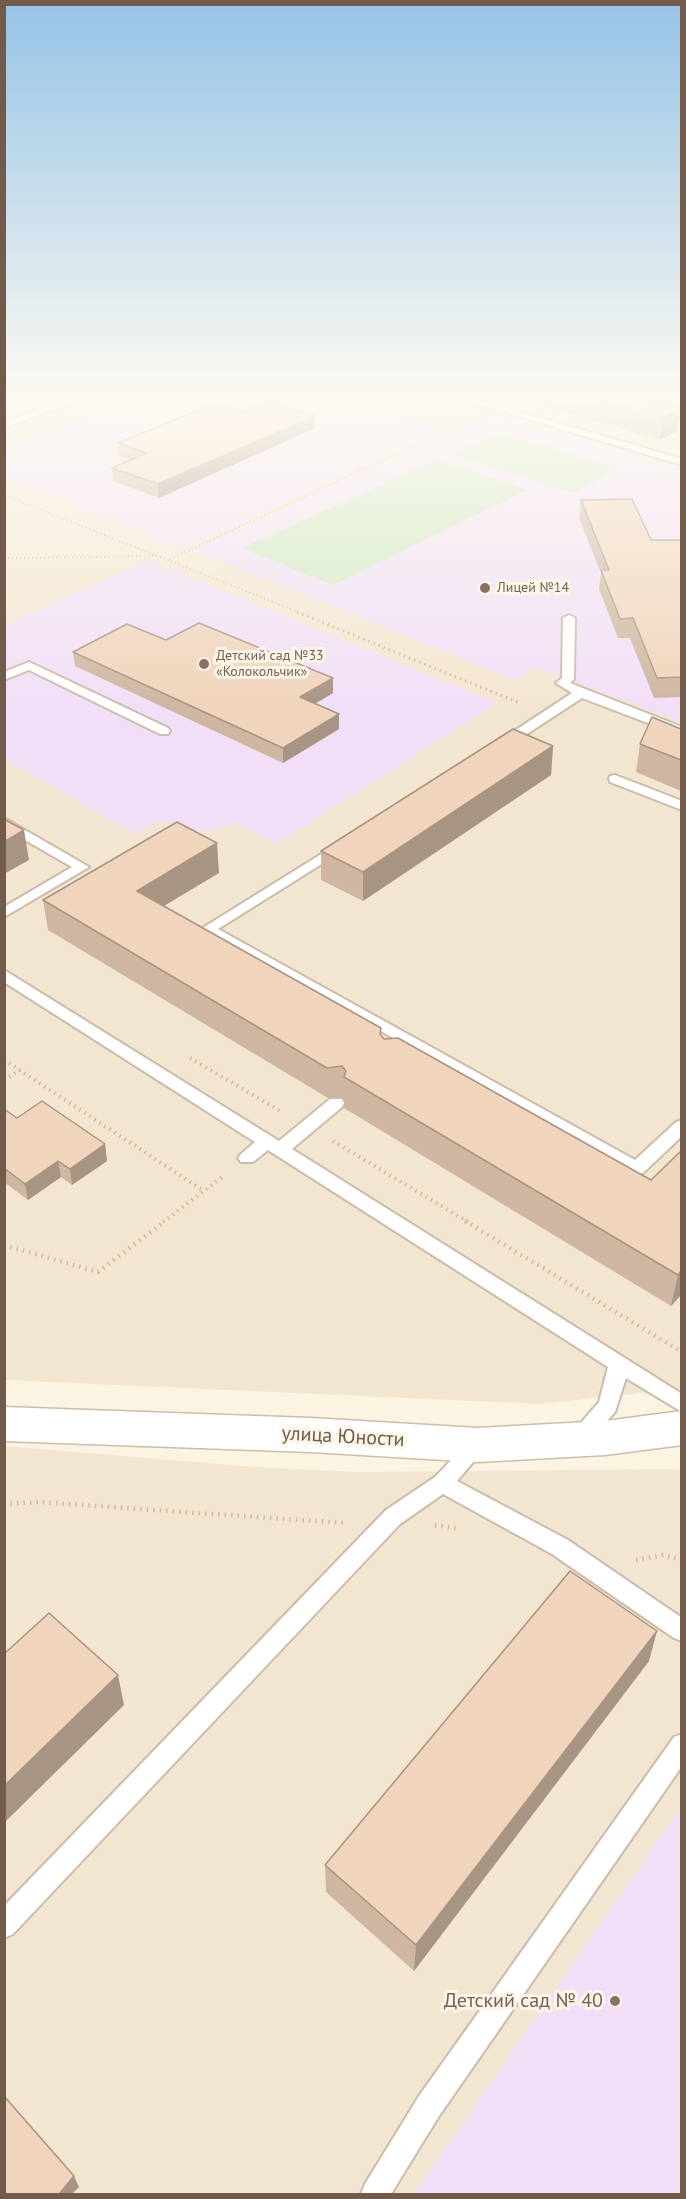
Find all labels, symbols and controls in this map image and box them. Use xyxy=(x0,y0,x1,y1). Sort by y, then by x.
place label: Лицей №14 xyxy=(497,580,569,596)
marker: Лицей №14 xyxy=(478,581,492,595)
place label: Детский сад №33 «Колокольчик» xyxy=(216,648,324,680)
marker: Детский сад №33 «Колокольчик» xyxy=(197,657,211,671)
street label: улица Юности xyxy=(281,1422,405,1452)
place label: Детский сад № 40 xyxy=(444,1989,603,2013)
marker: Детский сад № 40 xyxy=(608,1994,622,2008)

